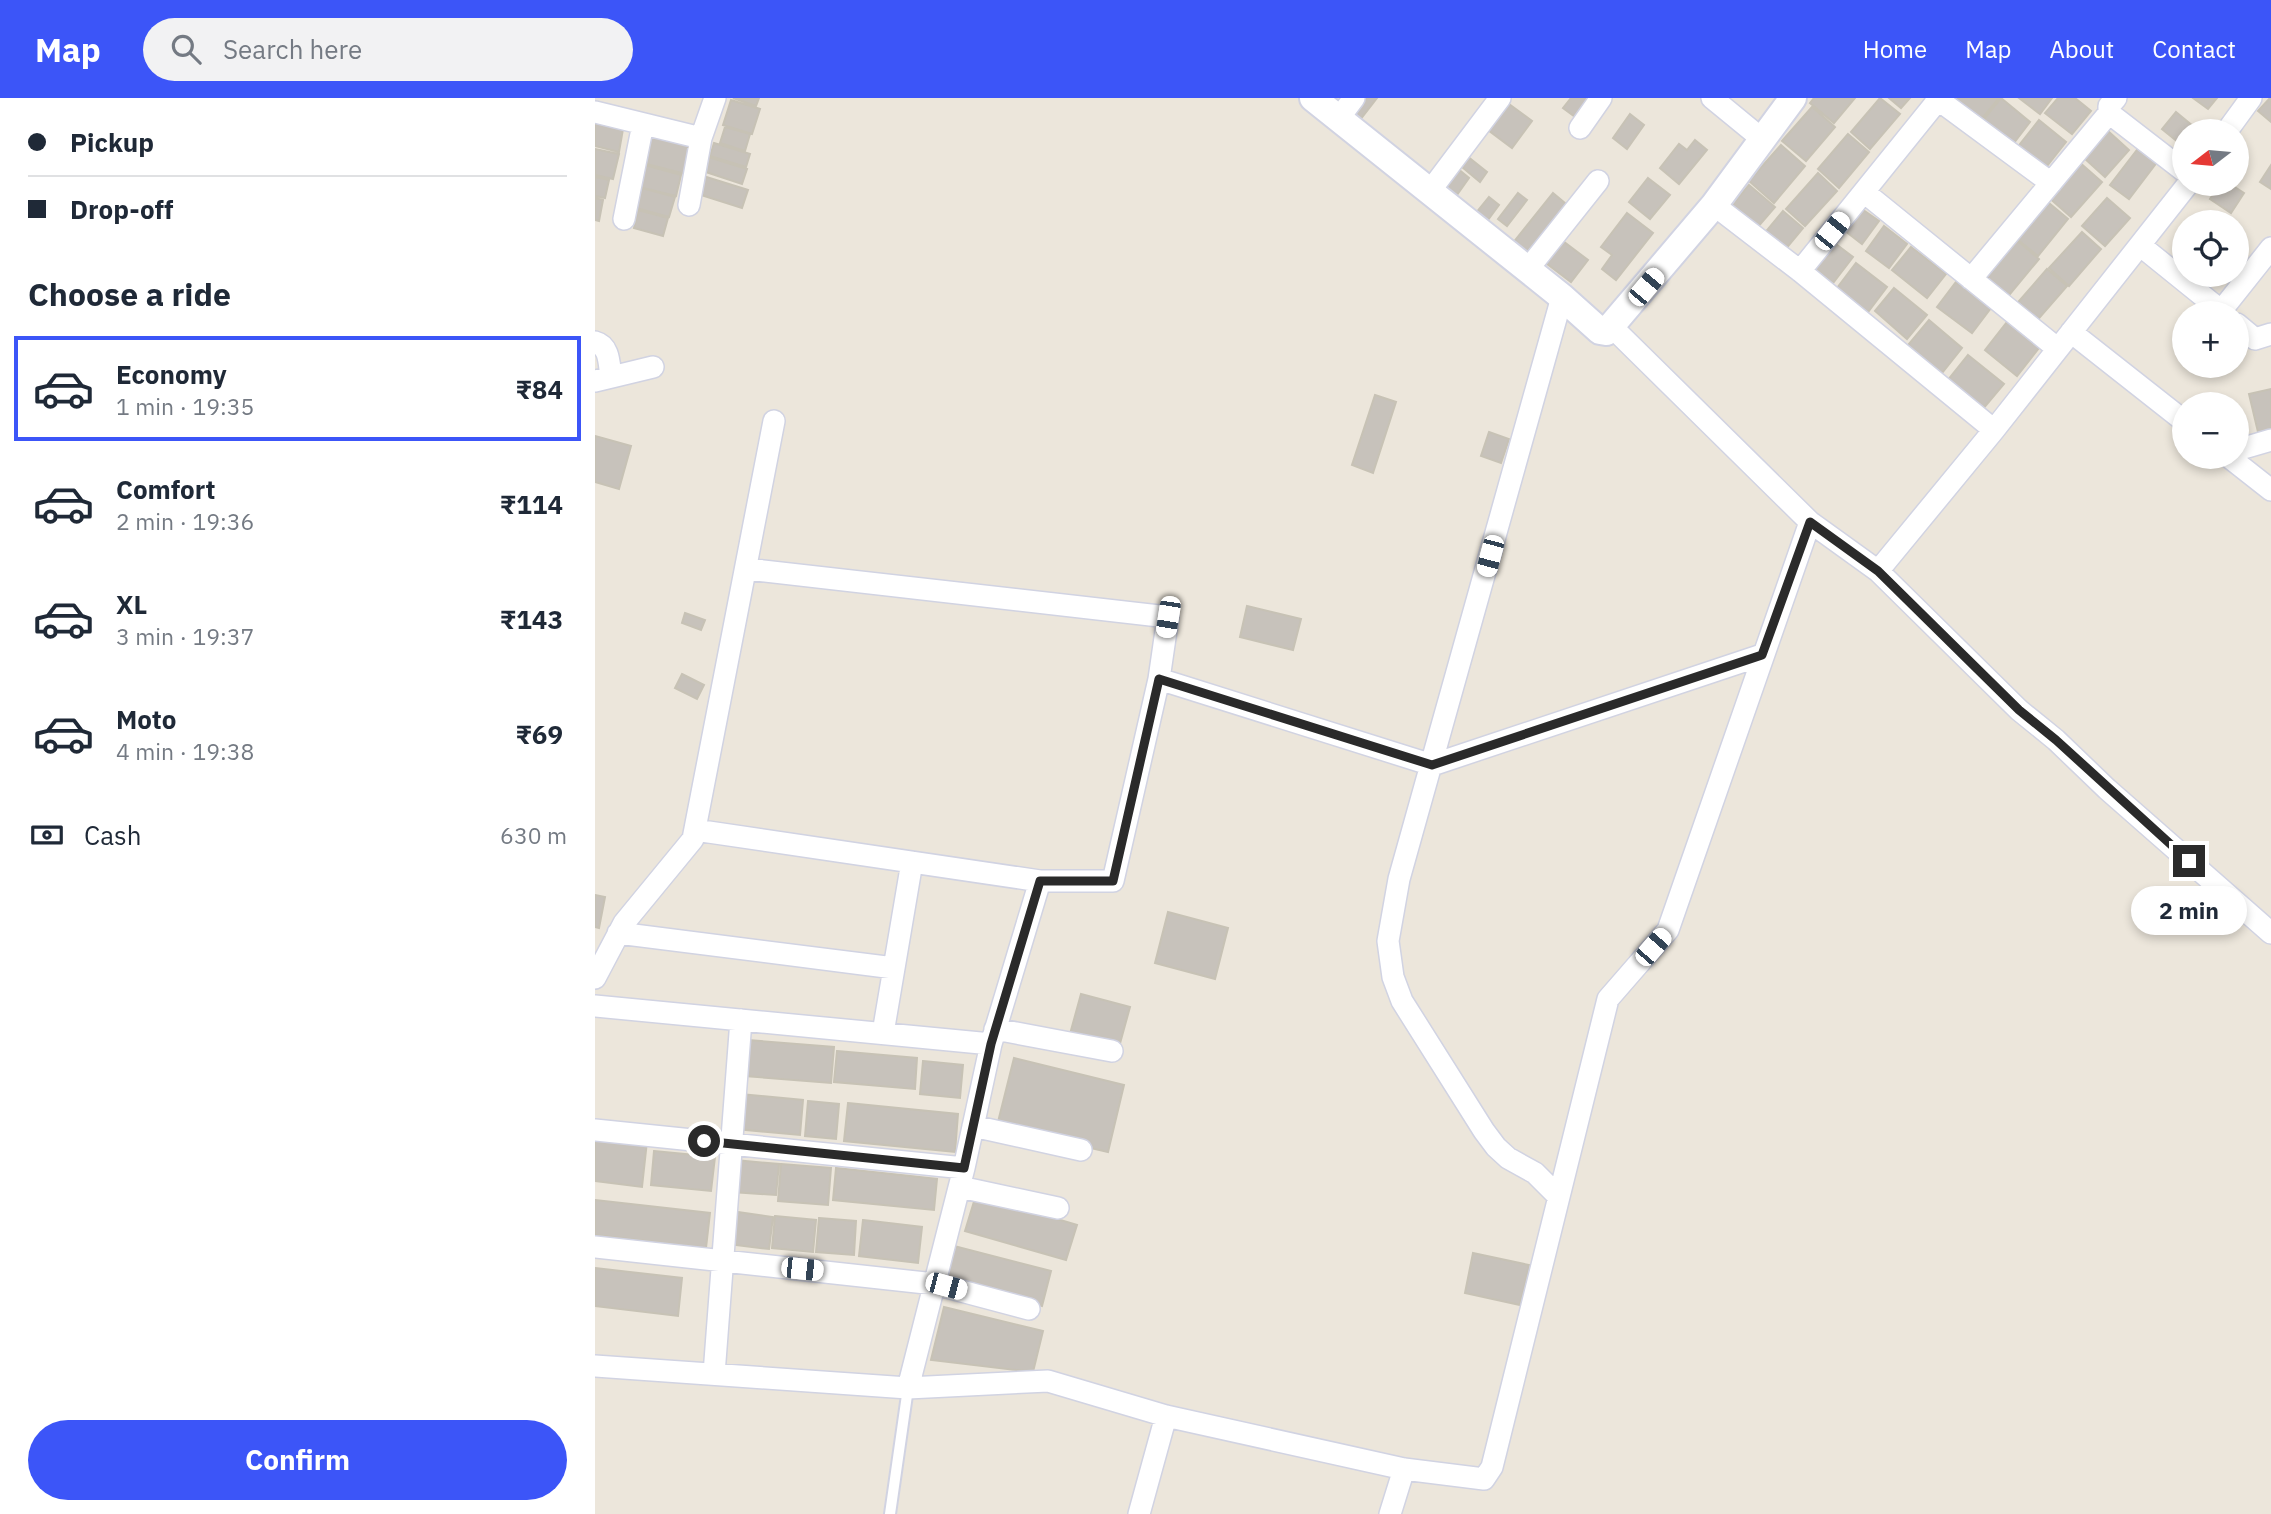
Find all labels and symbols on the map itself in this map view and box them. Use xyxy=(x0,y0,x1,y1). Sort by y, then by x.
north arrow xyxy=(2172,119,2249,196)
car xyxy=(1811,208,1854,254)
car xyxy=(1625,264,1668,310)
car xyxy=(1475,533,1506,579)
car xyxy=(1155,595,1182,639)
route end xyxy=(2173,845,2205,877)
callout: 2 min xyxy=(2131,886,2247,934)
car xyxy=(1632,924,1675,970)
route start xyxy=(688,1125,720,1157)
car xyxy=(781,1256,824,1282)
car xyxy=(923,1270,970,1302)

